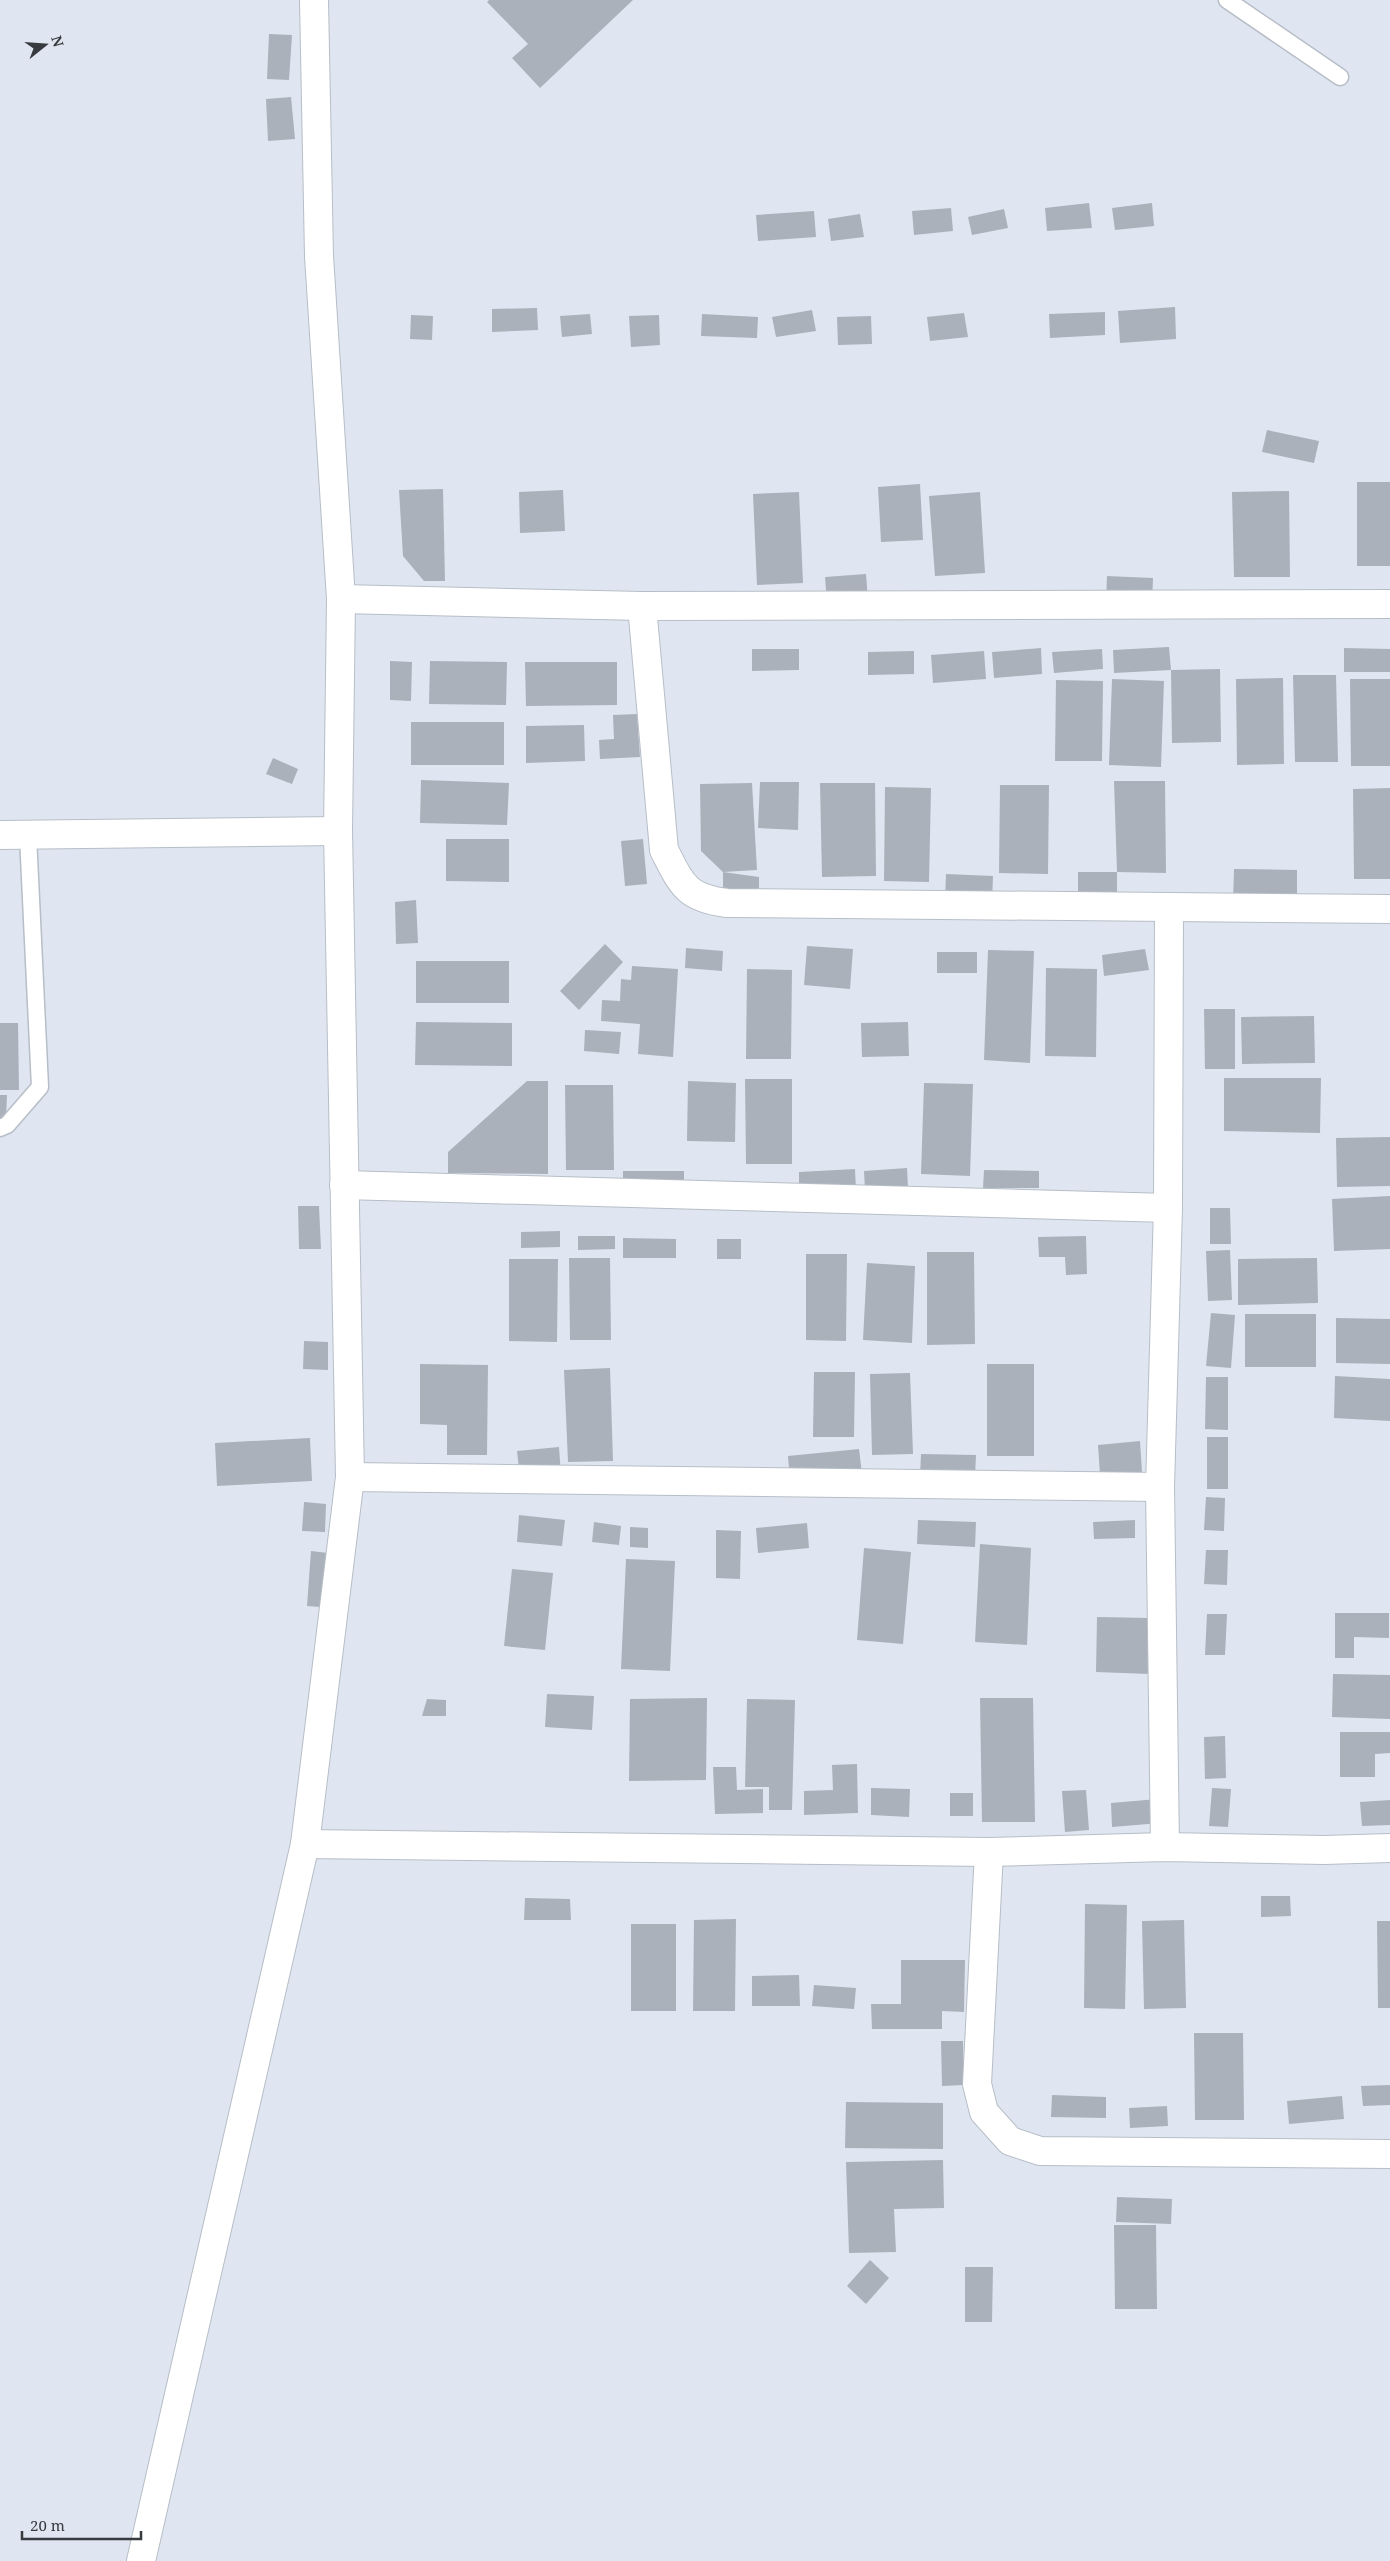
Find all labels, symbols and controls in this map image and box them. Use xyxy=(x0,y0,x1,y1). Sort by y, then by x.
north arrow xyxy=(20,20,70,70)
text: N xyxy=(47,33,69,49)
scale bar xyxy=(22,2508,141,2540)
text: 20 m xyxy=(30,2515,65,2535)

